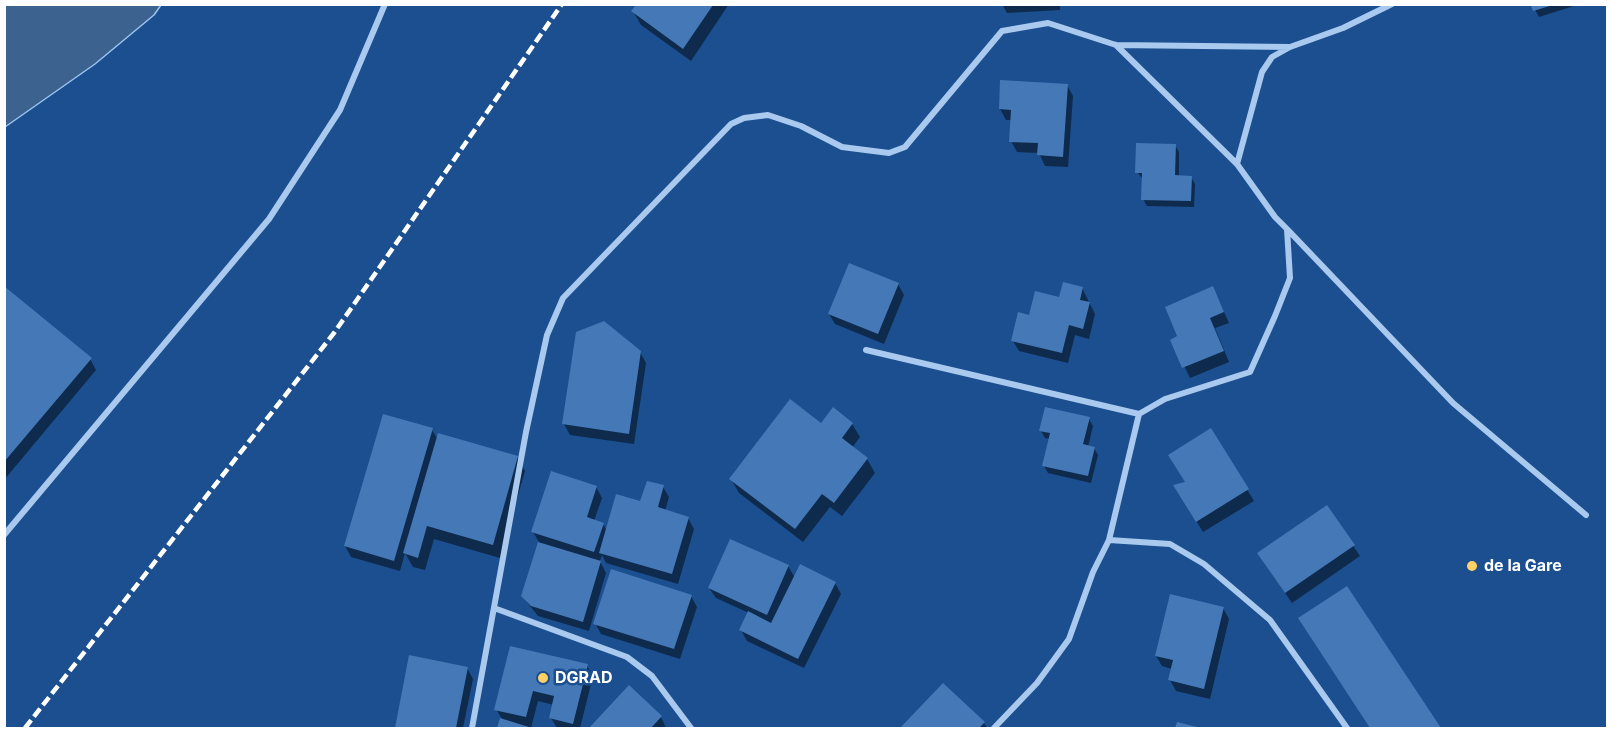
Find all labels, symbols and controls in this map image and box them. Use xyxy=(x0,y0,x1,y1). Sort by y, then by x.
place label: de la Gare xyxy=(1484,556,1562,576)
marker: de la Gare xyxy=(1465,559,1479,573)
place label: DGRAD xyxy=(555,668,613,688)
marker: DGRAD xyxy=(536,671,550,685)

